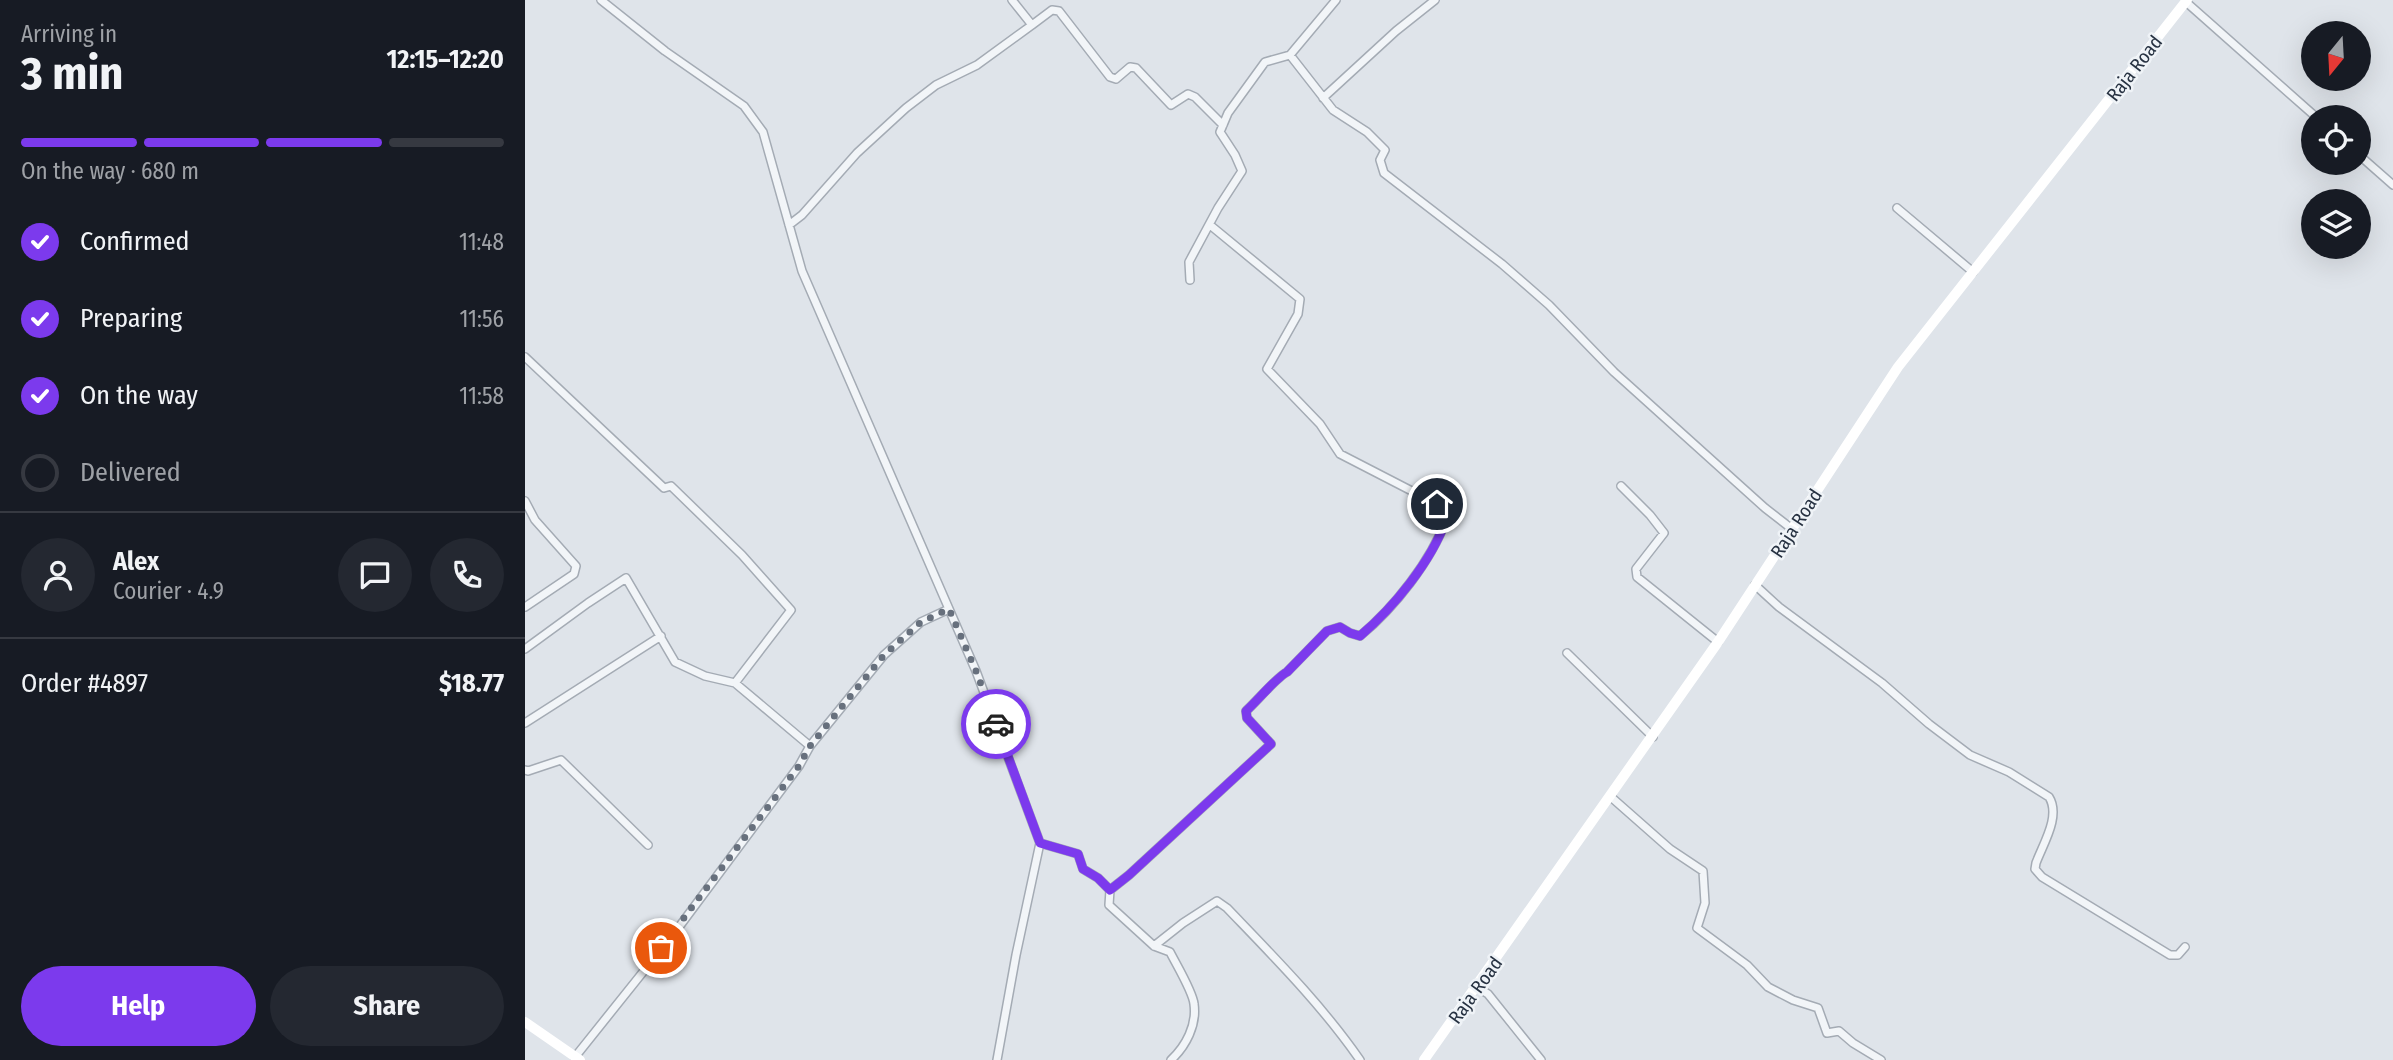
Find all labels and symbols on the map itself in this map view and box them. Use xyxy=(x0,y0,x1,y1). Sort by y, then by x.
north arrow xyxy=(2301,21,2371,91)
street label: Raja Road xyxy=(2102,31,2167,106)
pin xyxy=(1407,474,1467,534)
street label: Raja Road xyxy=(1766,485,1827,562)
courier xyxy=(961,689,1031,759)
pin xyxy=(631,918,691,978)
street label: Raja Road xyxy=(1443,952,1507,1028)

